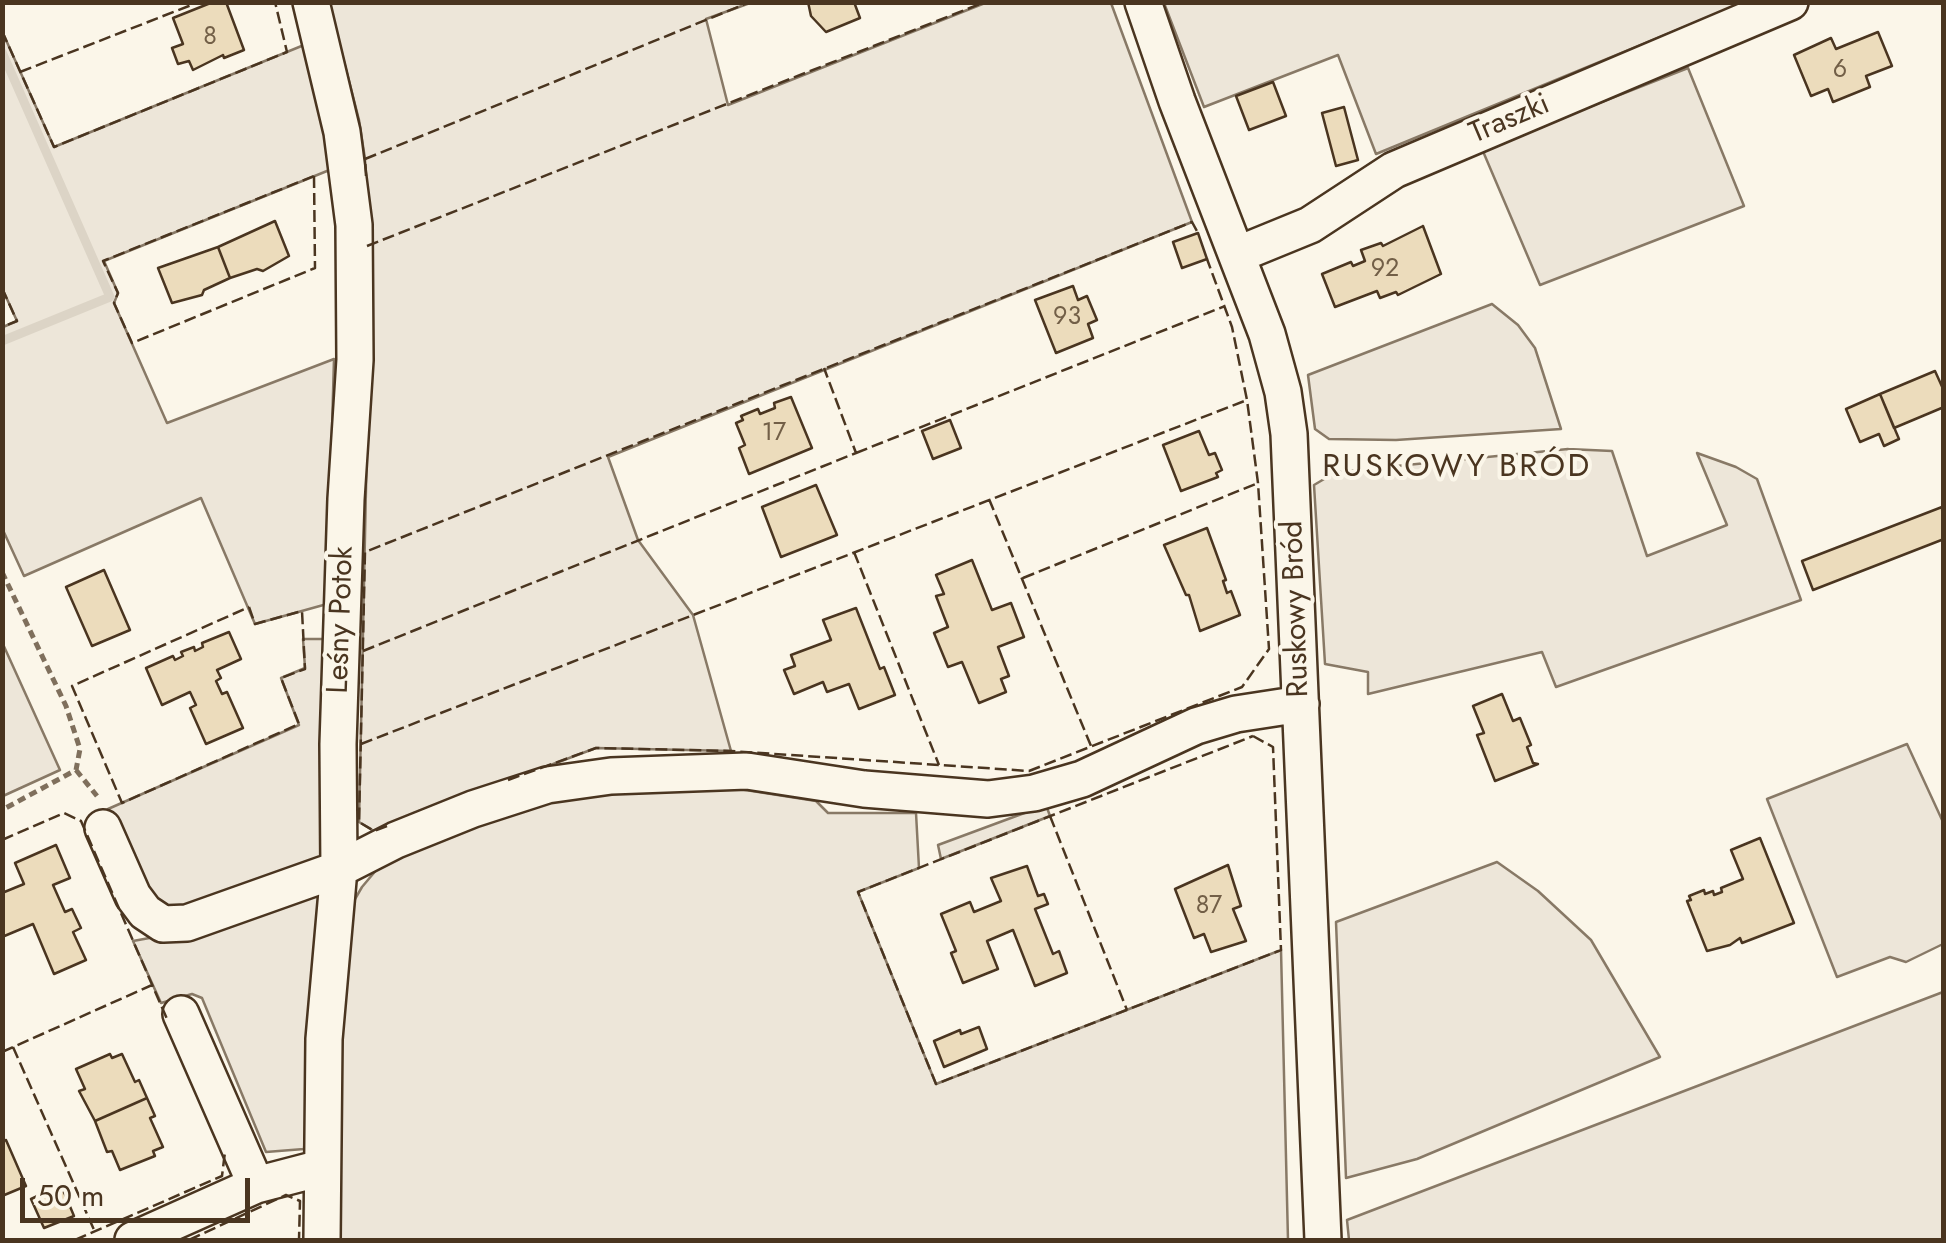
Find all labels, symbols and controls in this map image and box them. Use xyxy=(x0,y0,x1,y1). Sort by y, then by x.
house number: 8 xyxy=(203,23,217,53)
house number: 6 xyxy=(1833,56,1847,86)
street label: Traszki xyxy=(1465,87,1555,153)
house number: 92 xyxy=(1371,255,1399,285)
house number: 93 xyxy=(1053,303,1081,333)
house number: 17 xyxy=(762,419,786,449)
district label: RUSKOWY BRÓD xyxy=(1322,449,1592,487)
street label: Ruskowy Bród xyxy=(1276,520,1318,698)
street label: Leśny Potok xyxy=(321,546,363,694)
house number: 87 xyxy=(1196,892,1222,922)
scale bar xyxy=(25,1158,255,1220)
text: 50 m xyxy=(37,1174,104,1217)

